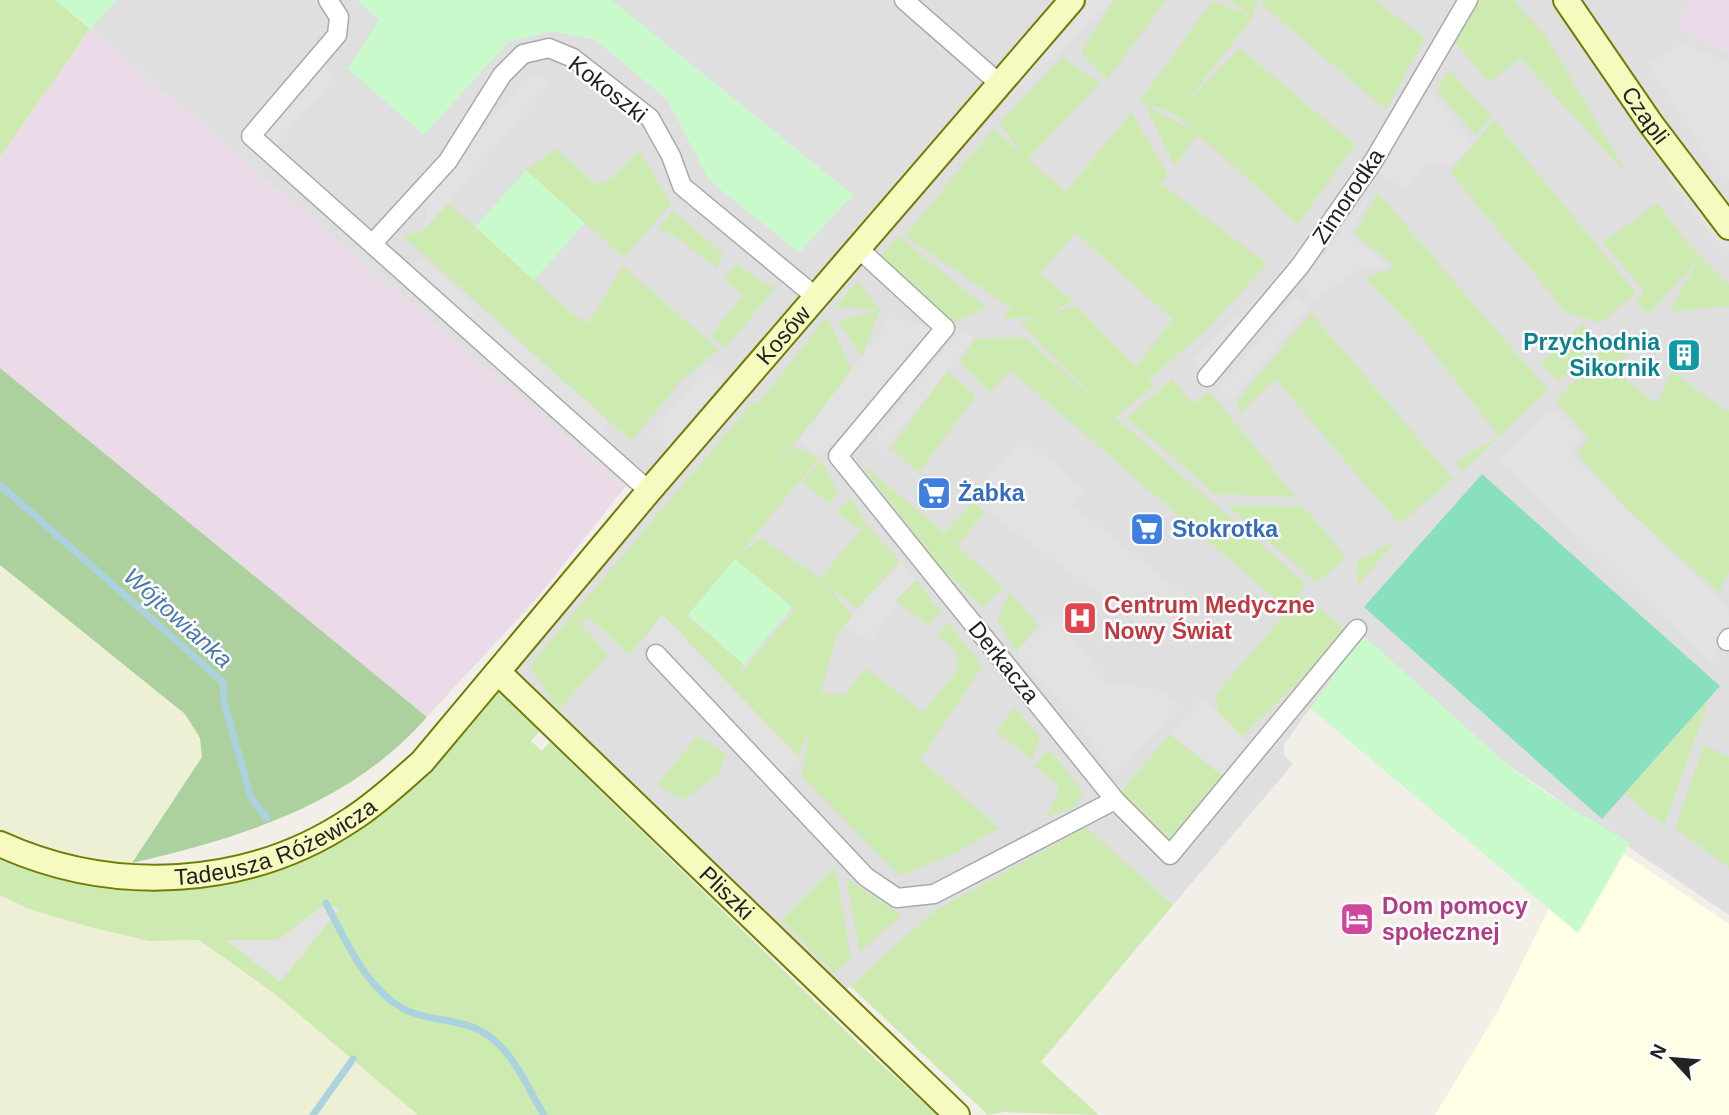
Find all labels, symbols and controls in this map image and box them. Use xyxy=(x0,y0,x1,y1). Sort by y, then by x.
street label: Kokoszki xyxy=(564,50,652,128)
street label: Czapli xyxy=(1616,82,1674,149)
street label: Zimorodka xyxy=(1307,144,1389,248)
street label: Kosów xyxy=(751,300,816,370)
place label: Przychodnia Sikornik xyxy=(1523,329,1660,381)
building icon: Przychodnia Sikornik xyxy=(1665,336,1703,374)
supermarket icon: Żabka xyxy=(915,474,953,512)
place label: Żabka xyxy=(958,480,1025,506)
supermarket icon: Stokrotka xyxy=(1128,510,1166,548)
place label: Stokrotka xyxy=(1172,516,1278,542)
water label: Wójtowianka xyxy=(119,562,238,673)
place label: Centrum Medyczne Nowy Świat xyxy=(1104,592,1315,644)
hospital icon: Centrum Medyczne Nowy Świat xyxy=(1061,599,1099,637)
street label: Derkacza xyxy=(963,616,1045,708)
street label: Tadeusza Różewicza xyxy=(173,793,382,890)
street label: Pliszki xyxy=(694,861,759,925)
place label: Dom pomocy społecznej xyxy=(1382,893,1528,945)
hotel icon: Dom pomocy społecznej xyxy=(1338,900,1376,938)
north arrow xyxy=(1638,1024,1708,1094)
text: N xyxy=(1646,1041,1671,1063)

